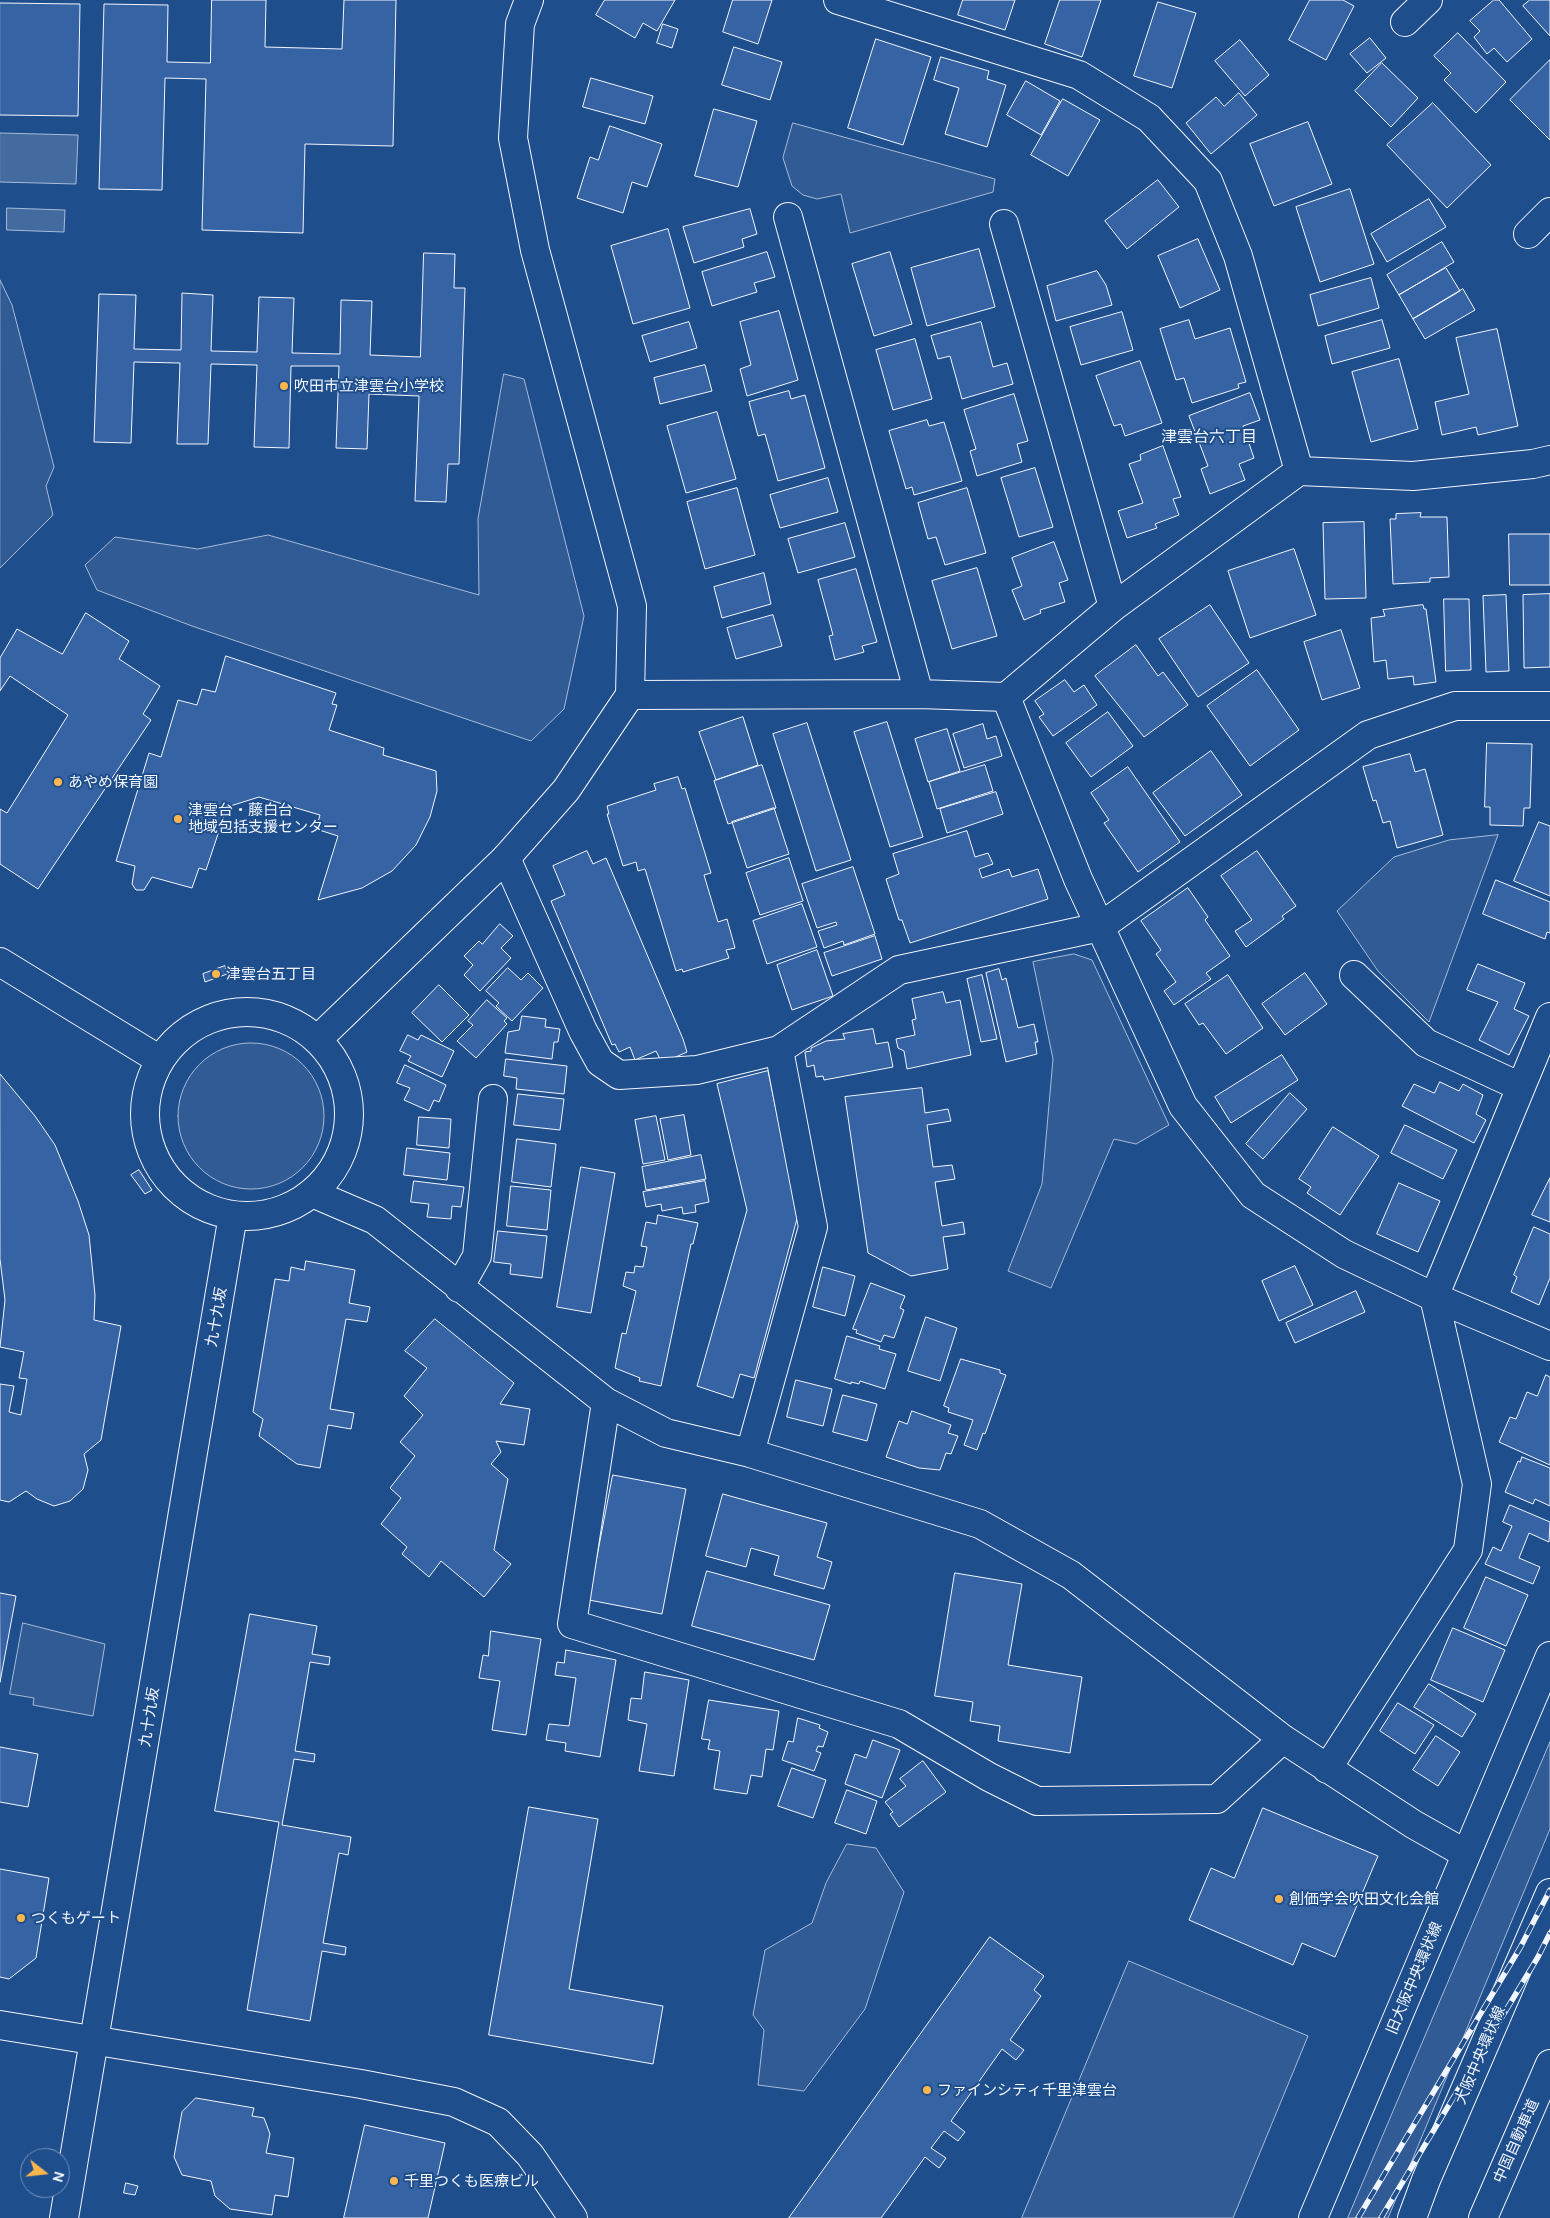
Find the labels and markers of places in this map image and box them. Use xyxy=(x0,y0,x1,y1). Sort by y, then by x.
place label: 吹田市立津雲台小学校 xyxy=(294,377,444,395)
marker: 吹田市立津雲台小学校 xyxy=(278,380,290,392)
place label: あやめ保育園 xyxy=(68,773,158,791)
marker: あやめ保育園 xyxy=(52,776,64,788)
place label: 津雲台・藤白台 地域包括支援センター xyxy=(188,801,338,836)
marker: 津雲台・藤白台 地域包括支援センター xyxy=(172,813,184,825)
place label: 津雲台五丁目 xyxy=(226,965,316,983)
marker: 津雲台五丁目 xyxy=(210,968,222,980)
place label: 創価学会吹田文化会館 xyxy=(1289,1890,1439,1908)
marker: 創価学会吹田文化会館 xyxy=(1273,1893,1285,1905)
place label: つくもゲート xyxy=(31,1909,121,1927)
marker: つくもゲート xyxy=(15,1912,27,1924)
place label: ファインシティ千里津雲台 xyxy=(937,2081,1117,2099)
marker: ファインシティ千里津雲台 xyxy=(921,2084,933,2096)
place label: 千里つくも医療ビル xyxy=(404,2172,539,2190)
marker: 千里つくも医療ビル xyxy=(388,2175,400,2187)

